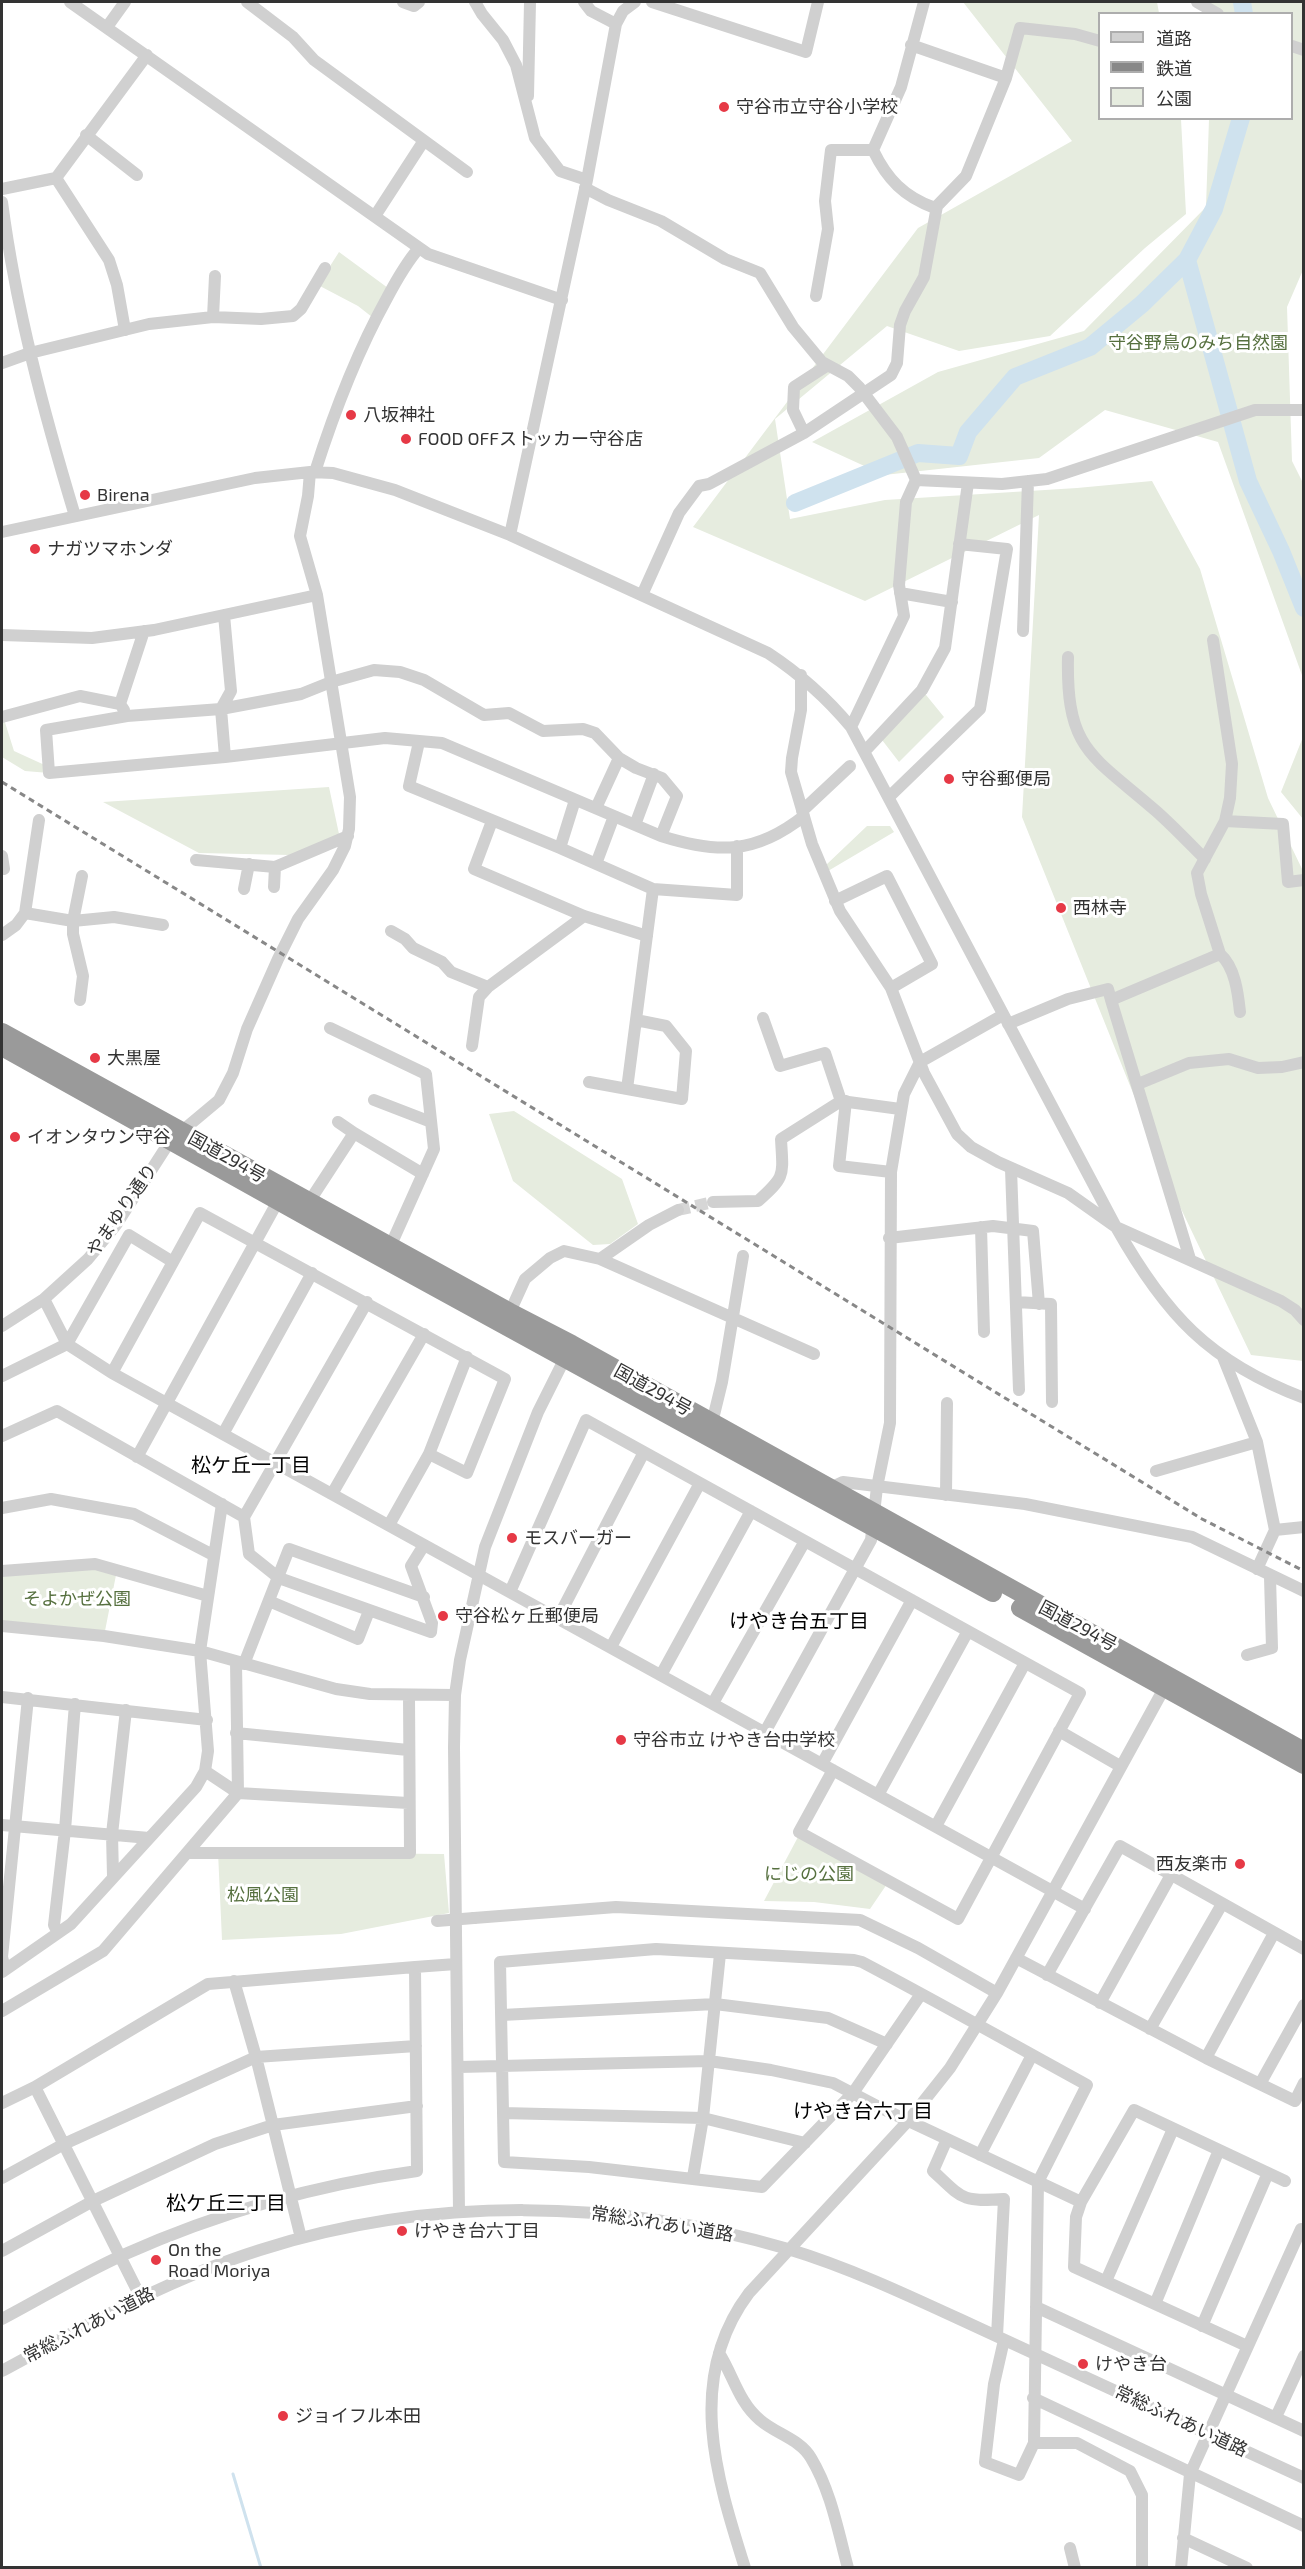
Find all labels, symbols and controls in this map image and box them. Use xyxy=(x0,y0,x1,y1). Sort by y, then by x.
legend xyxy=(1098,12,1293,120)
text: 道路 xyxy=(1156,27,1192,49)
text: 鉄道 xyxy=(1156,57,1192,79)
text: 公園 xyxy=(1156,87,1192,109)
place label: 守谷市立守谷小学校 xyxy=(736,96,898,118)
marker: 守谷市立守谷小学校 xyxy=(717,100,731,114)
park label: 守谷野鳥のみち自然園 xyxy=(1108,332,1288,354)
place label: 八坂神社 xyxy=(363,404,435,426)
marker: 八坂神社 xyxy=(344,408,358,422)
place label: FOOD OFFストッカー守谷店 xyxy=(418,428,643,450)
marker: FOOD OFFストッカー守谷店 xyxy=(399,432,413,446)
place label: Birena xyxy=(97,484,150,506)
marker: Birena xyxy=(78,488,92,502)
place label: ナガツマホンダ xyxy=(47,538,173,560)
marker: ナガツマホンダ xyxy=(28,542,42,556)
place label: 守谷郵便局 xyxy=(961,768,1051,790)
marker: 守谷郵便局 xyxy=(942,772,956,786)
place label: 西林寺 xyxy=(1073,897,1127,919)
marker: 西林寺 xyxy=(1054,901,1068,915)
place label: 大黒屋 xyxy=(107,1047,161,1069)
marker: 大黒屋 xyxy=(88,1051,102,1065)
place label: イオンタウン守谷 xyxy=(27,1126,171,1148)
street label: 国道294号 xyxy=(184,1127,270,1187)
marker: イオンタウン守谷 xyxy=(8,1130,22,1144)
street label: やまゆり通り xyxy=(82,1160,162,1260)
street label: 国道294号 xyxy=(610,1360,696,1420)
district label: 松ケ丘一丁目 xyxy=(191,1453,311,1477)
place label: モスバーガー xyxy=(524,1527,632,1549)
marker: モスバーガー xyxy=(505,1531,519,1545)
park label: そよかぜ公園 xyxy=(23,1588,131,1610)
street label: 国道294号 xyxy=(1035,1596,1121,1656)
place label: 守谷松ヶ丘郵便局 xyxy=(455,1605,599,1627)
marker: 守谷松ヶ丘郵便局 xyxy=(436,1609,450,1623)
district label: けやき台五丁目 xyxy=(729,1609,869,1633)
place label: 守谷市立 けやき台中学校 xyxy=(633,1729,835,1751)
marker: 守谷市立 けやき台中学校 xyxy=(614,1733,628,1747)
place label: 西友楽市 xyxy=(1156,1853,1228,1875)
marker: 西友楽市 xyxy=(1233,1857,1247,1871)
park label: にじの公園 xyxy=(764,1863,854,1885)
park label: 松風公園 xyxy=(227,1884,299,1906)
district label: けやき台六丁目 xyxy=(793,2099,933,2123)
district label: 松ケ丘三丁目 xyxy=(166,2191,286,2215)
street label: 常総ふれあい道路 xyxy=(589,2202,735,2246)
place label: けやき台六丁目 xyxy=(414,2220,540,2242)
marker: けやき台六丁目 xyxy=(395,2224,409,2238)
place label: On the Road Moriya xyxy=(168,2239,270,2282)
marker: On the Road Moriya xyxy=(149,2253,163,2267)
street label: 常総ふれあい道路 xyxy=(20,2283,158,2367)
place label: けやき台 xyxy=(1095,2353,1167,2375)
marker: けやき台 xyxy=(1076,2357,1090,2371)
street label: 常総ふれあい道路 xyxy=(1111,2381,1251,2461)
place label: ジョイフル本田 xyxy=(295,2405,421,2427)
marker: ジョイフル本田 xyxy=(276,2409,290,2423)

